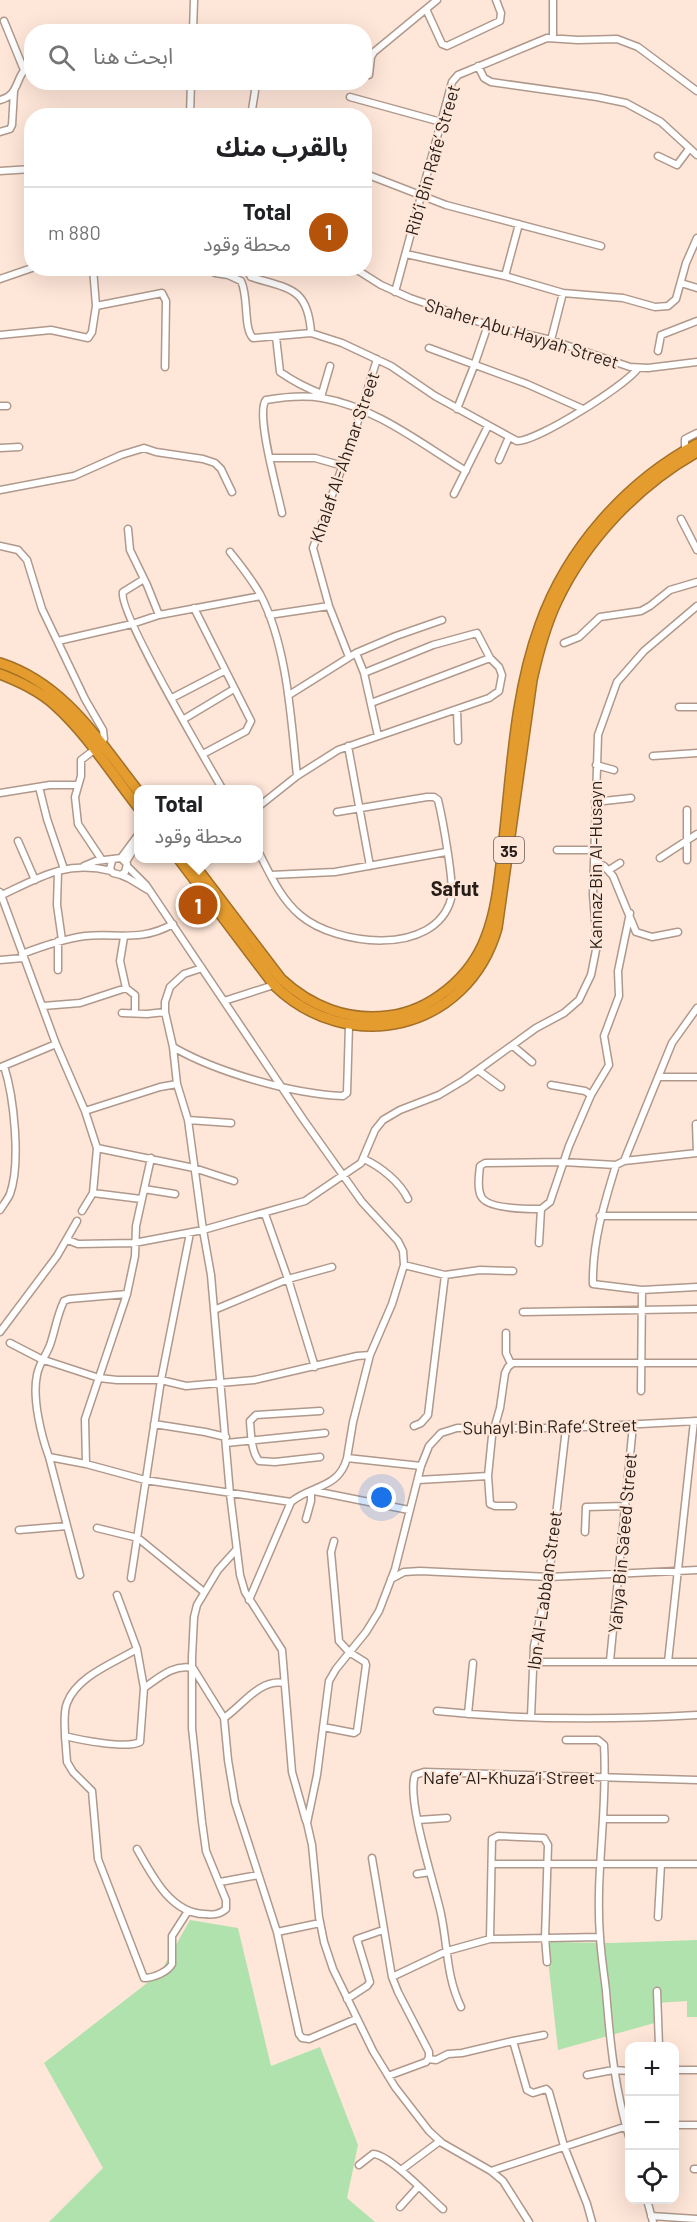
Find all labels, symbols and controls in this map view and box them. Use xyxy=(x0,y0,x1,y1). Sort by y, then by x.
search box xyxy=(24,24,372,90)
icon: search xyxy=(45,41,78,74)
text: ابحث هنا xyxy=(93,42,173,68)
street label: Rib‘i Bin Rafe‘ Street xyxy=(400,82,464,238)
text: بالقرب منك xyxy=(216,130,348,161)
text: Total xyxy=(243,198,291,224)
text: 880 m xyxy=(48,220,101,244)
text: 1 xyxy=(325,220,332,244)
text: محطة وقود xyxy=(203,231,291,255)
street label: Shaher Abu Hayyah Street xyxy=(422,293,622,373)
street label: Khalaf Al-Ahmar Street xyxy=(304,369,384,545)
street label: Kannaz Bin Al-Husayn xyxy=(584,781,606,949)
popup xyxy=(134,785,263,863)
text: Total xyxy=(154,790,203,816)
text: محطة وقود xyxy=(154,823,243,847)
road number: 35 xyxy=(494,837,524,863)
district label: Safut xyxy=(431,876,479,900)
pin: 1 xyxy=(178,882,218,928)
street label: Suhayl Bin Rafe‘ Street xyxy=(462,1413,638,1439)
street label: Yahya Bin Sa‘eed Street xyxy=(603,1452,641,1634)
your location xyxy=(367,1483,396,1512)
street label: Ibn Al-Labban Street xyxy=(522,1509,566,1671)
street label: Nafe‘ Al-Khuza‘i Street xyxy=(423,1766,595,1788)
map controls xyxy=(625,2042,679,2204)
button: + xyxy=(625,2042,679,2096)
button: − xyxy=(625,2096,679,2150)
button: locate xyxy=(625,2150,679,2204)

